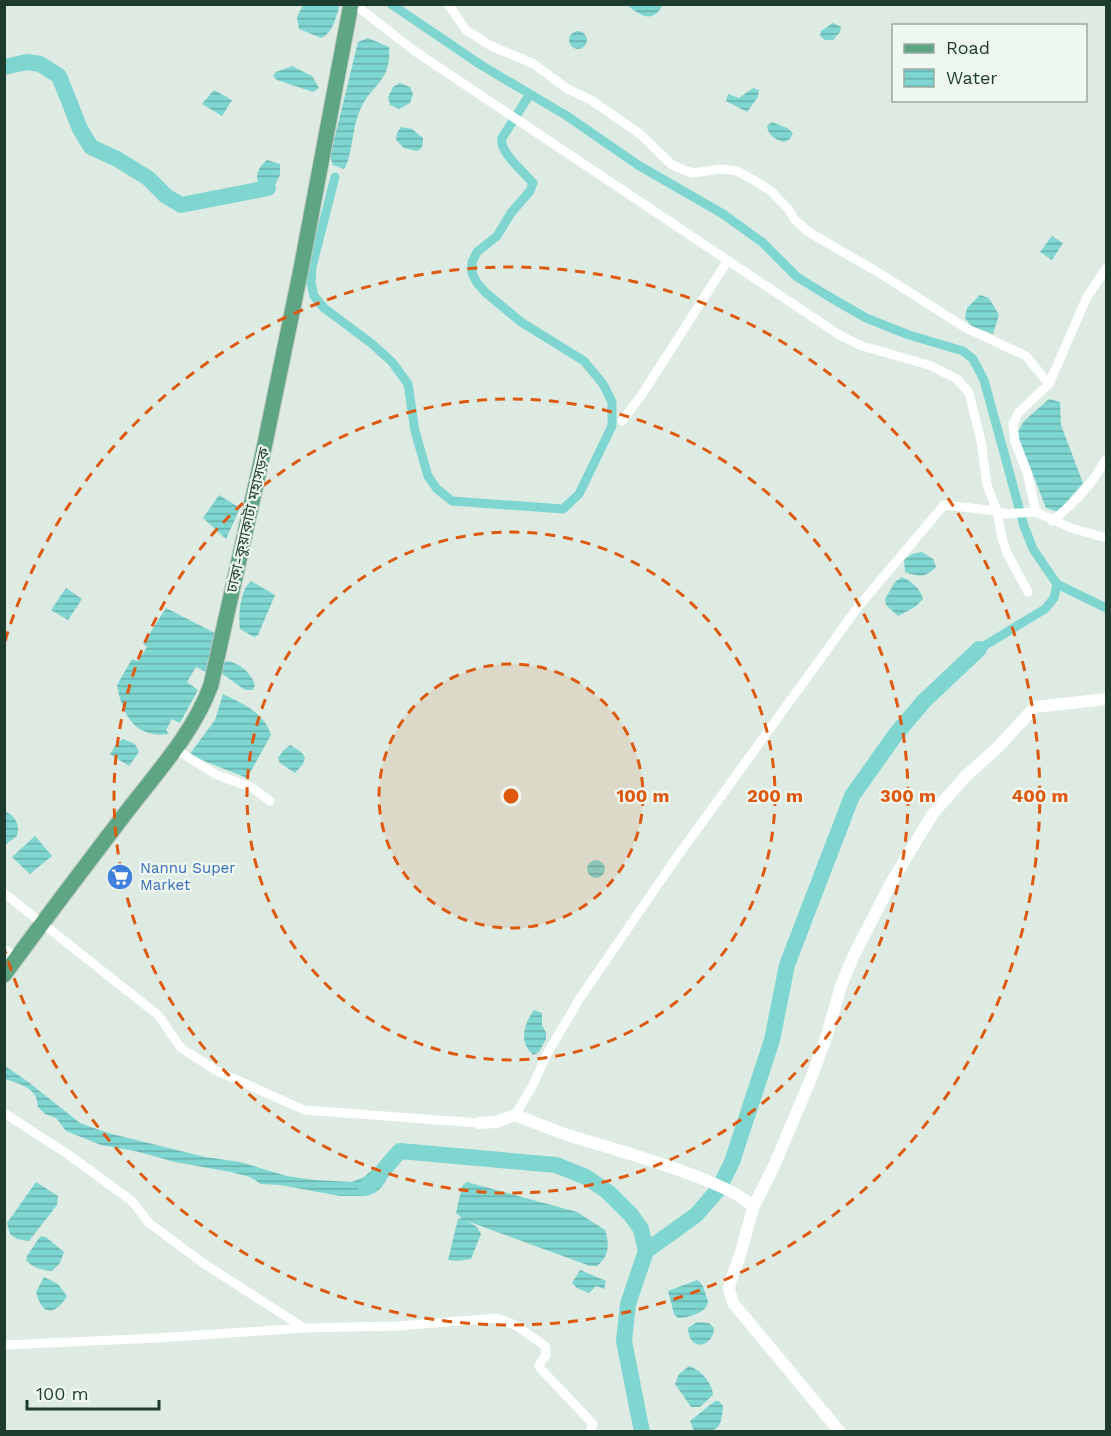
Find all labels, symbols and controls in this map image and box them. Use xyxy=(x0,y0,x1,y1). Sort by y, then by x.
legend xyxy=(892,24,1087,102)
text: Road xyxy=(946,37,990,58)
text: Water xyxy=(946,67,998,88)
street label: ঢাকা-কুয়াকাটা মহাসড়ক xyxy=(222,445,274,595)
text: 100 m xyxy=(616,785,670,806)
text: 200 m xyxy=(747,785,803,806)
text: 300 m xyxy=(880,785,936,806)
text: 400 m xyxy=(1012,785,1068,806)
centre of rings xyxy=(501,786,521,806)
place label: Nannu Super Market xyxy=(140,859,235,894)
supermarket icon: Nannu Super Market xyxy=(105,862,135,892)
scale bar xyxy=(27,1373,159,1411)
text: 100 m xyxy=(36,1383,89,1404)

